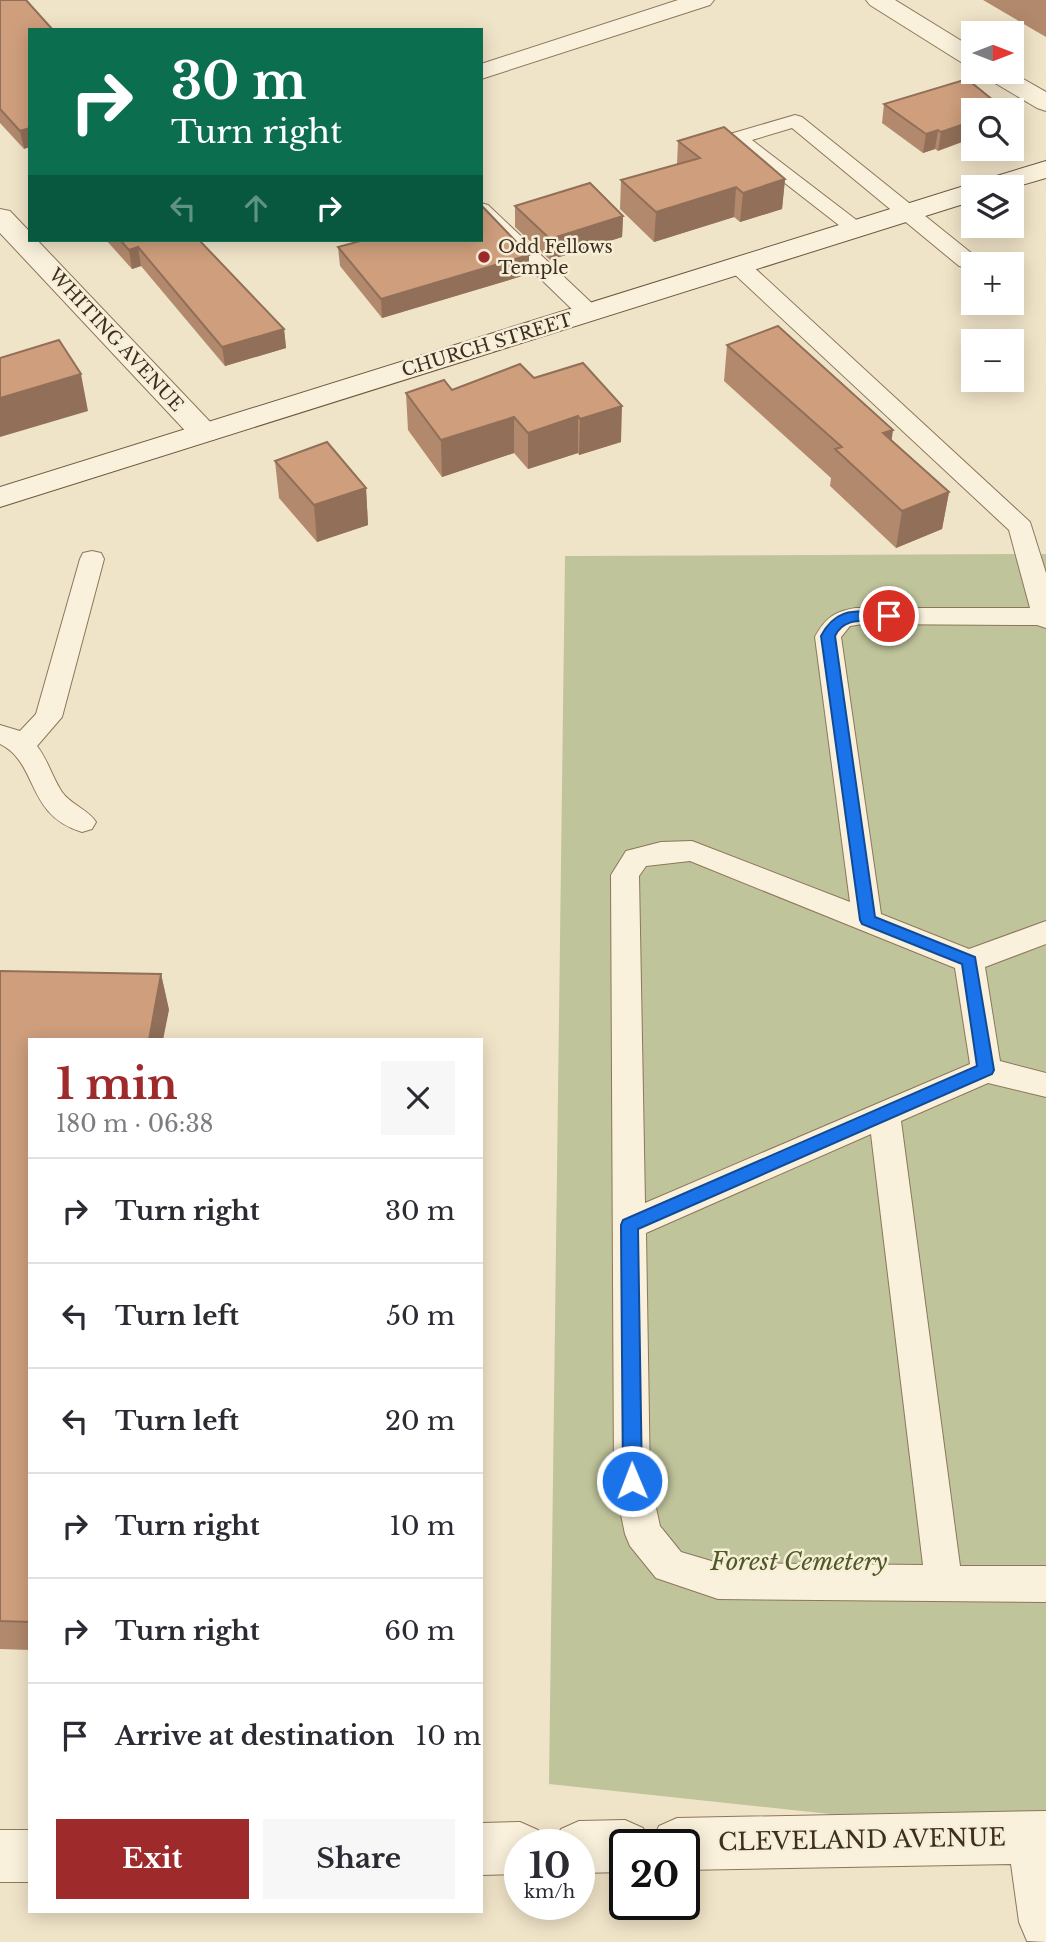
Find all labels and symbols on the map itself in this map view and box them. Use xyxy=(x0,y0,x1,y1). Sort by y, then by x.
north arrow xyxy=(961,21,1024,84)
place label: Odd Fellows Temple xyxy=(498,236,613,279)
marker: Odd Fellows Temple xyxy=(476,249,492,265)
street label: WHITING AVENUE xyxy=(43,263,188,416)
street label: CHURCH STREET xyxy=(399,308,576,381)
pin xyxy=(859,586,919,646)
position arrow xyxy=(595,1444,669,1518)
park label: Forest Cemetery xyxy=(710,1547,888,1576)
street label: CLEVELAND AVENUE xyxy=(718,1822,1006,1857)
speed limit sign: 20 xyxy=(609,1829,700,1920)

